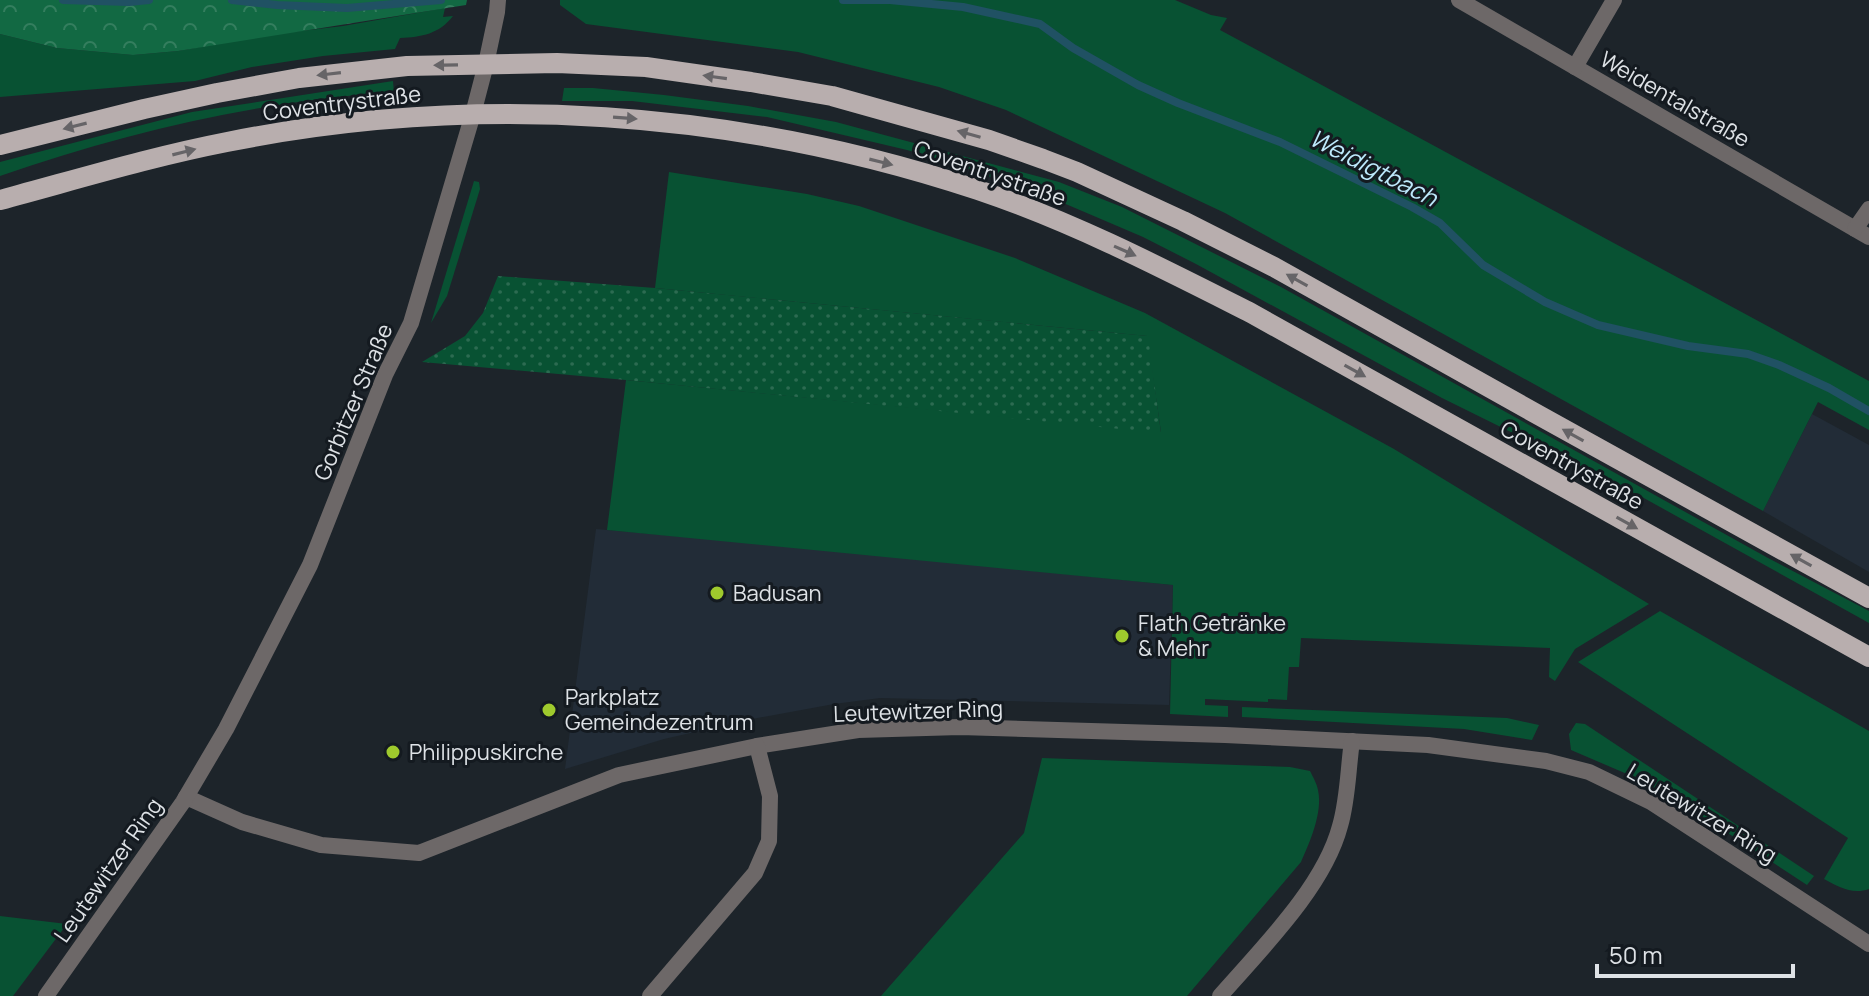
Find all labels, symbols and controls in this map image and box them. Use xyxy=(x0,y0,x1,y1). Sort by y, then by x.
street label: Weidentalstraße xyxy=(1595,44,1755,154)
one-way arrow xyxy=(433,59,458,71)
one-way arrow xyxy=(316,68,341,81)
one-way arrow xyxy=(703,70,728,83)
street label: Coventrystraße xyxy=(261,78,423,128)
one-way arrow xyxy=(613,112,638,125)
one-way arrow xyxy=(62,121,87,133)
water label: Weidigtbach xyxy=(1304,121,1444,214)
one-way arrow xyxy=(956,127,980,140)
street label: Coventrystraße xyxy=(910,133,1070,213)
one-way arrow xyxy=(171,146,196,158)
one-way arrow xyxy=(868,156,893,168)
one-way arrow xyxy=(1113,244,1137,257)
one-way arrow xyxy=(1286,273,1309,287)
street label: Gorbitzer Straße xyxy=(306,319,400,485)
one-way arrow xyxy=(1344,364,1366,378)
street label: Coventrystraße xyxy=(1495,413,1649,517)
one-way arrow xyxy=(1562,428,1584,442)
one-way arrow xyxy=(1616,516,1638,530)
one-way arrow xyxy=(1789,554,1812,567)
place label: Badusan xyxy=(733,578,822,608)
marker: Badusan xyxy=(708,584,726,602)
place label: Flath Getränke & Mehr xyxy=(1138,608,1286,663)
marker: Flath Getränke & Mehr xyxy=(1113,627,1131,645)
place label: Parkplatz Gemeindezentrum xyxy=(565,682,753,737)
street label: Leutewitzer Ring xyxy=(833,693,1003,729)
marker: Parkplatz Gemeindezentrum xyxy=(540,701,558,719)
place label: Philippuskirche xyxy=(409,737,563,767)
marker: Philippuskirche xyxy=(384,743,402,761)
street label: Leutewitzer Ring xyxy=(1621,756,1783,870)
street label: Leutewitzer Ring xyxy=(47,792,169,948)
scale bar xyxy=(1597,928,1793,978)
text: 50 m xyxy=(1609,938,1663,971)

